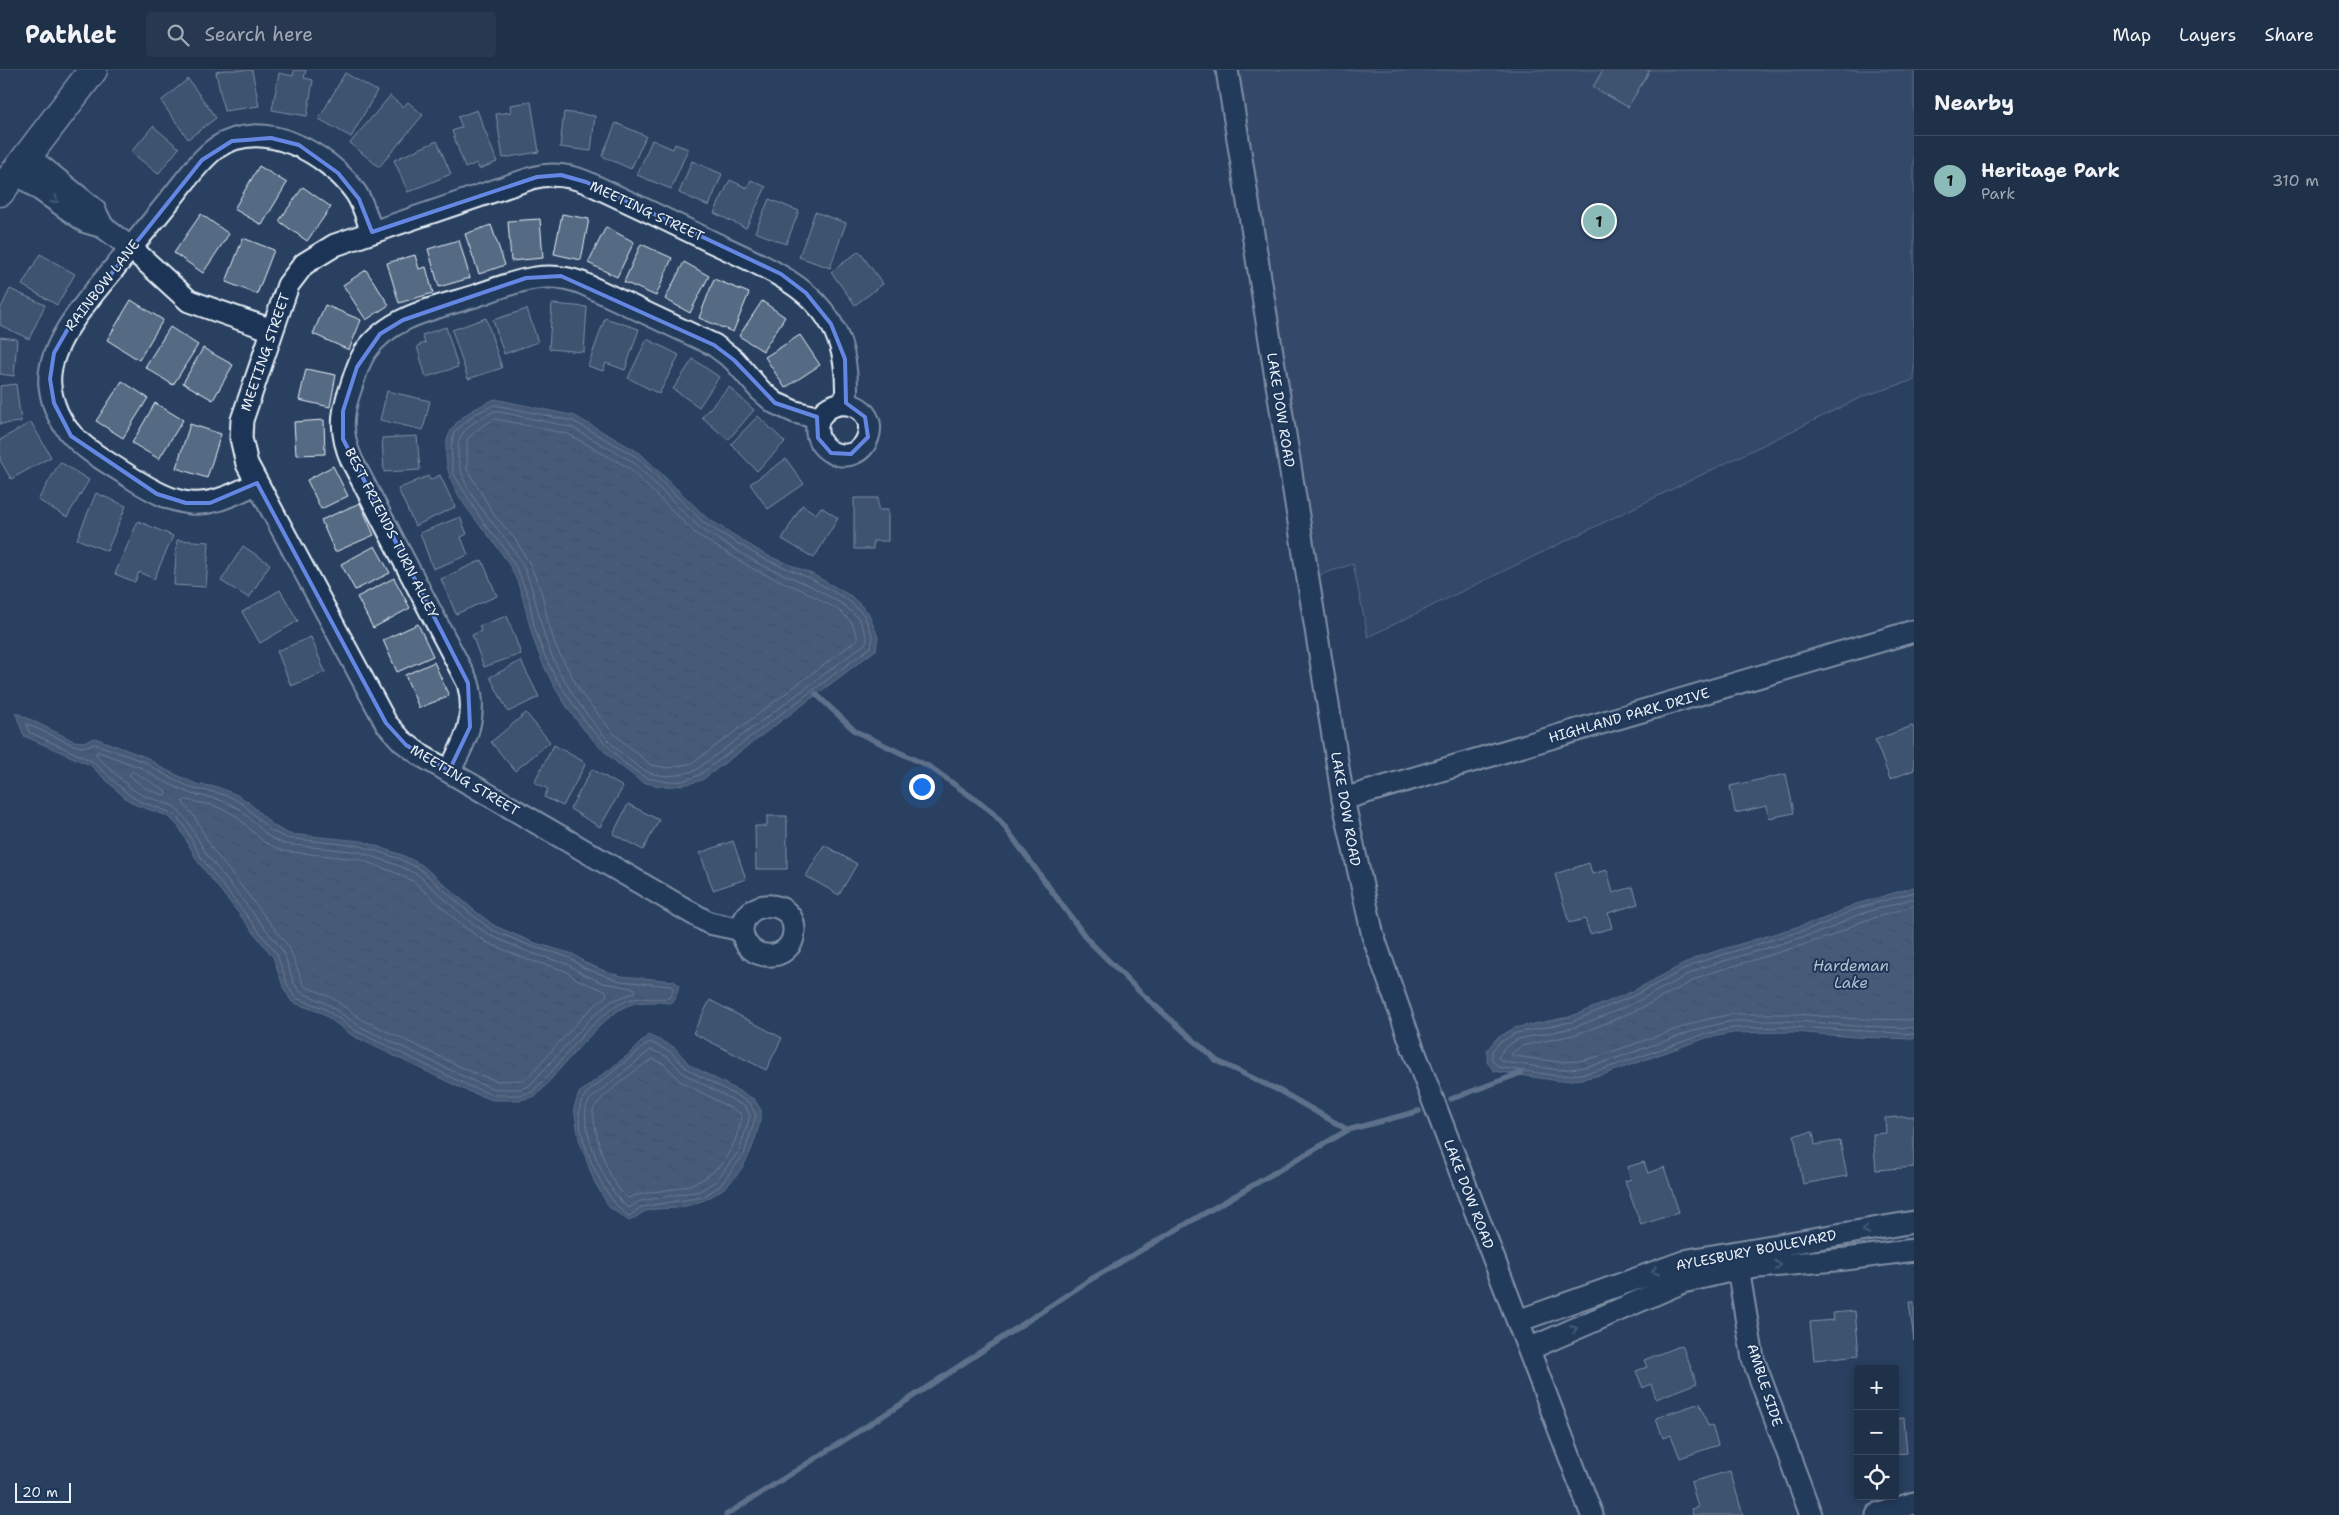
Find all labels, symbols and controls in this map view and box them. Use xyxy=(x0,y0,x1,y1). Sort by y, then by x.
search box xyxy=(146,12,496,57)
text: Pathlet xyxy=(25,19,116,51)
icon: search xyxy=(164,21,192,49)
text: Search here xyxy=(204,22,313,47)
text: Map xyxy=(2113,23,2151,47)
text: Layers xyxy=(2179,23,2236,47)
text: Share xyxy=(2264,23,2314,47)
text: Nearby xyxy=(1934,89,2014,117)
text: Heritage Park xyxy=(1981,158,2120,183)
text: 1 xyxy=(1946,170,1954,191)
text: 310 m xyxy=(2272,170,2319,191)
street label: MEETING STREET xyxy=(587,177,707,246)
text: Park xyxy=(1981,183,2015,204)
one-way arrow xyxy=(49,194,59,203)
pin: 1 xyxy=(1583,202,1615,240)
street label: RAINBOW LANE xyxy=(61,236,143,334)
street label: MEETING STREET xyxy=(236,290,294,414)
street label: LAKE DOW ROAD xyxy=(1263,351,1299,469)
street label: BEST FRIENDS TURN ALLEY xyxy=(341,445,443,622)
street label: HIGHLAND PARK DRIVE xyxy=(1546,683,1712,747)
street label: MEETING STREET xyxy=(407,740,523,820)
street label: LAKE DOW ROAD xyxy=(1327,750,1365,868)
your location xyxy=(909,774,935,800)
water label: Hardeman Lake xyxy=(1813,956,1889,993)
street label: LAKE DOW ROAD xyxy=(1440,1137,1498,1251)
one-way arrow xyxy=(1862,1224,1870,1234)
street label: AYLESBURY BOULEVARD xyxy=(1674,1226,1838,1274)
one-way arrow xyxy=(1774,1260,1782,1271)
one-way arrow xyxy=(1651,1265,1660,1275)
one-way arrow xyxy=(1569,1325,1578,1335)
street label: AMBLE SIDE xyxy=(1743,1341,1787,1429)
map controls xyxy=(1854,1365,1899,1500)
button: + xyxy=(1854,1365,1899,1410)
button: − xyxy=(1854,1410,1899,1455)
button: locate xyxy=(1854,1455,1899,1500)
scale bar xyxy=(15,1480,71,1503)
text: 20 m xyxy=(22,1483,58,1501)

